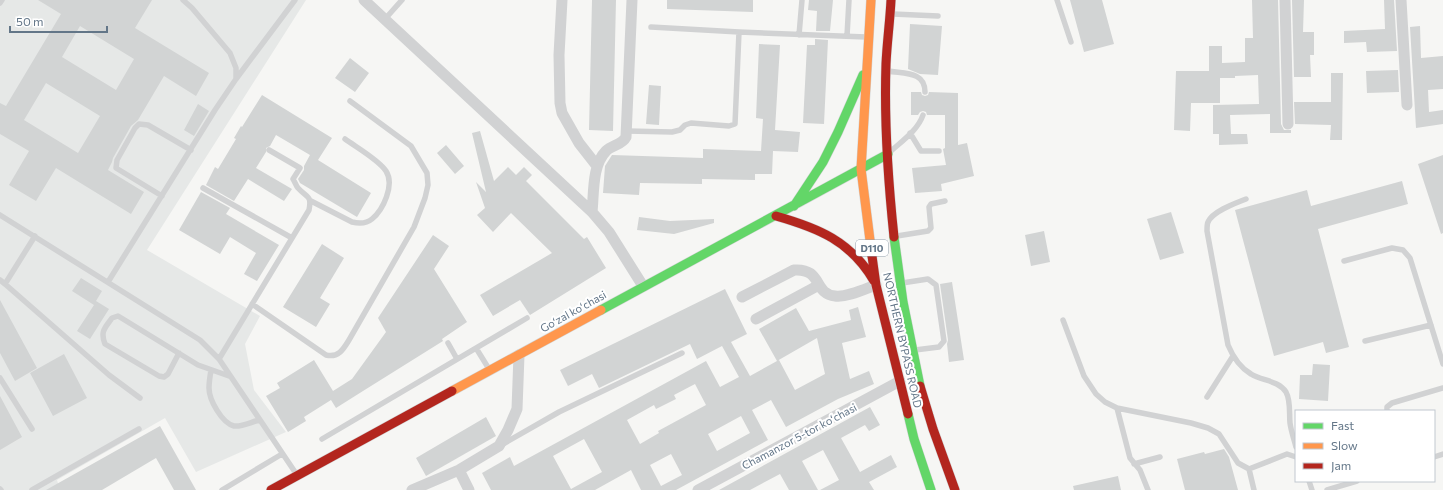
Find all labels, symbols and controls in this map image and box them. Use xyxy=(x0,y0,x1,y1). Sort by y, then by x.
scale bar xyxy=(10,8,107,34)
text: 50 m xyxy=(16,14,44,28)
road number: D110 xyxy=(856,240,888,256)
street label: NORTHERN BYPASS ROAD xyxy=(881,271,925,409)
street label: Goʻzal koʻchasi xyxy=(538,287,608,334)
street label: Chamanzor 5-tor koʻchasi xyxy=(739,400,859,472)
legend xyxy=(1295,410,1435,482)
text: Fast xyxy=(1331,418,1354,432)
text: Slow xyxy=(1331,438,1358,452)
text: Jam xyxy=(1331,458,1351,473)

